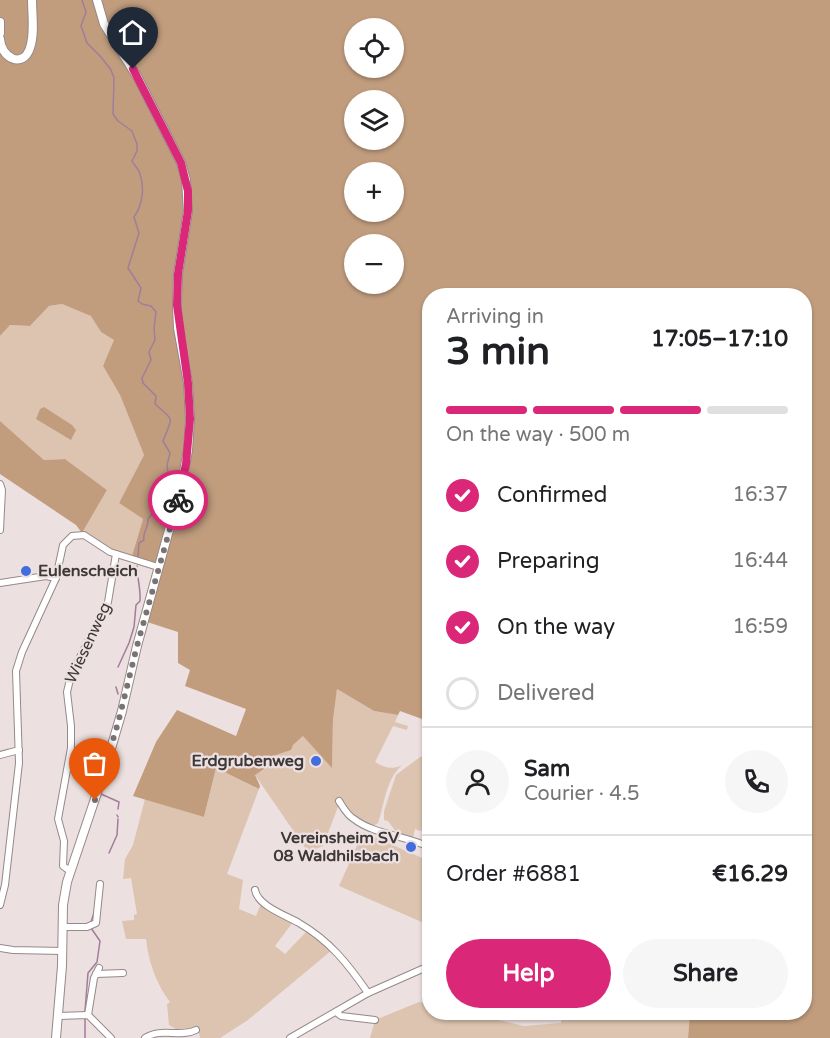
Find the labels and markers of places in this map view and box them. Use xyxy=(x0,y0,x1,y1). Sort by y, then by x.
pin xyxy=(107,7,158,69)
place label: Eulenscheich xyxy=(38,561,138,581)
marker: Eulenscheich xyxy=(19,564,33,578)
pin xyxy=(69,738,120,800)
place label: Erdgrubenweg xyxy=(191,751,304,771)
marker: Erdgrubenweg xyxy=(309,754,323,768)
place label: Vereinsheim SV 08 Waldhilsbach xyxy=(273,828,400,866)
marker: Vereinsheim SV 08 Waldhilsbach xyxy=(404,840,418,854)

